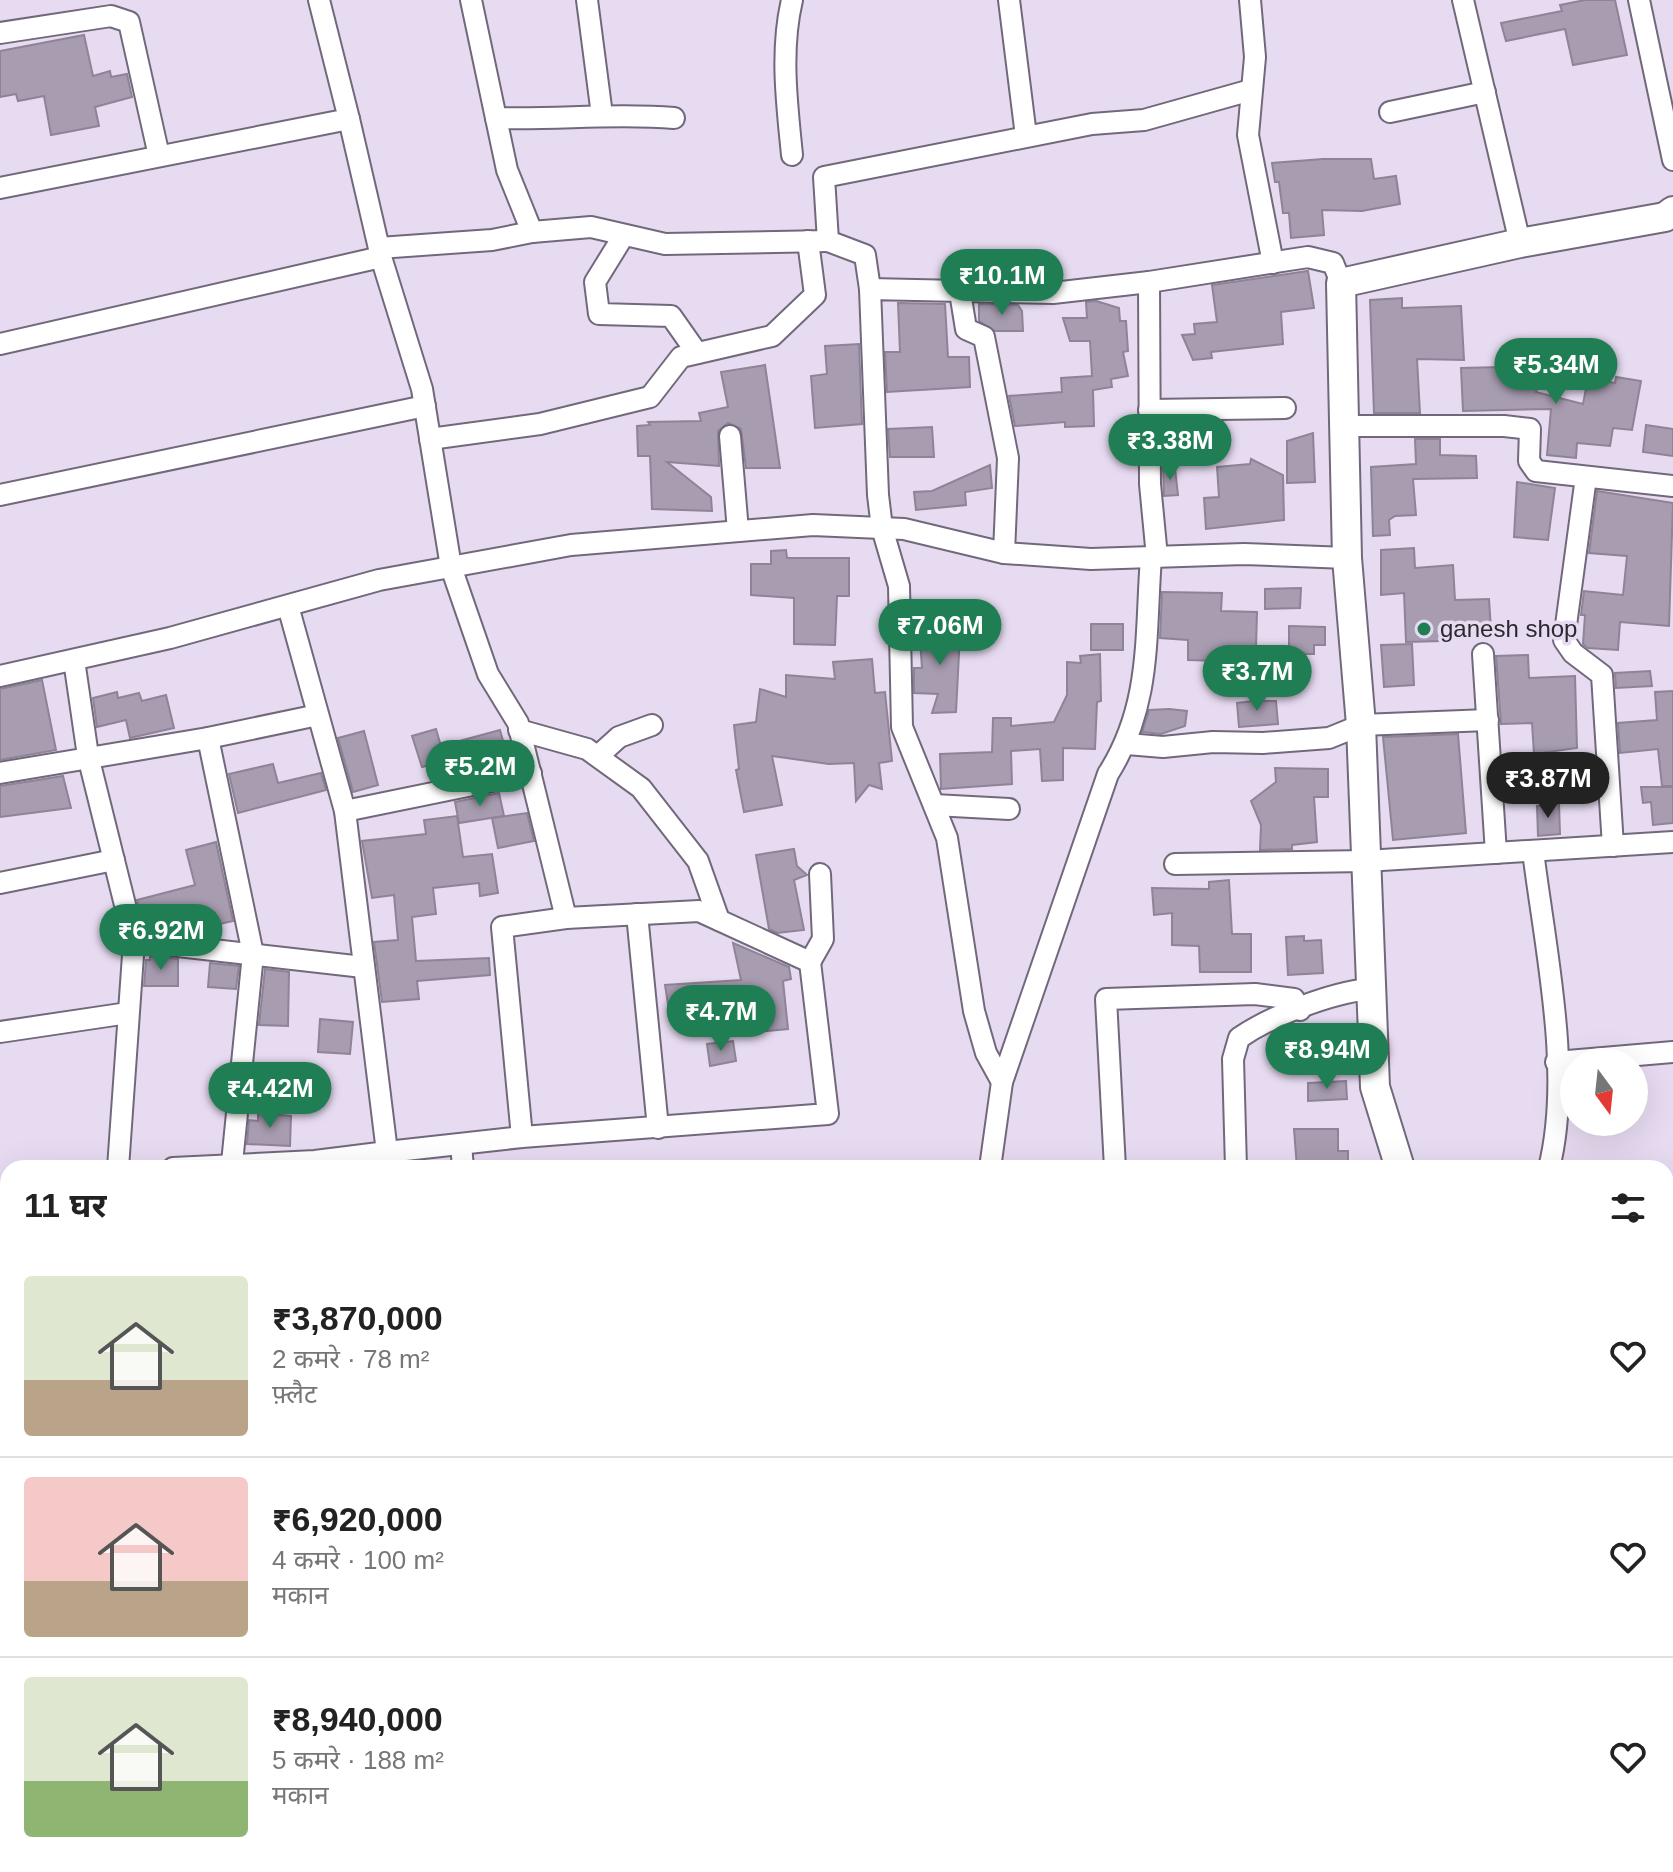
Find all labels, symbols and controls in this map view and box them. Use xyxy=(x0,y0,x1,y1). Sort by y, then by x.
pin: ₹10.1M xyxy=(937,249,1067,317)
text: ₹10.1M xyxy=(958,260,1046,290)
pin: ₹5.34M xyxy=(1491,338,1621,406)
text: ₹5.34M xyxy=(1512,349,1600,379)
pin: ₹3.38M xyxy=(1105,414,1235,482)
text: ₹3.38M xyxy=(1126,425,1214,455)
pin: ₹7.06M xyxy=(875,599,1005,667)
text: ₹7.06M xyxy=(896,610,984,640)
place label: ganesh shop xyxy=(1440,615,1577,642)
marker: ganesh shop xyxy=(1415,620,1433,638)
pin: ₹3.7M xyxy=(1201,645,1313,713)
text: ₹3.7M xyxy=(1221,656,1293,686)
pin: ₹5.2M xyxy=(424,740,536,808)
text: ₹5.2M xyxy=(444,751,516,781)
pin: ₹3.87M xyxy=(1483,752,1613,820)
text: ₹3.87M xyxy=(1504,763,1592,793)
pin: ₹6.92M xyxy=(96,904,226,972)
text: ₹6.92M xyxy=(117,915,205,945)
pin: ₹4.7M xyxy=(665,985,777,1053)
text: ₹4.7M xyxy=(685,996,757,1026)
pin: ₹8.94M xyxy=(1262,1023,1392,1091)
text: ₹8.94M xyxy=(1283,1034,1371,1064)
north arrow xyxy=(1560,1048,1648,1136)
map controls xyxy=(1560,1048,1648,1136)
pin: ₹4.42M xyxy=(205,1062,335,1130)
text: ₹4.42M xyxy=(226,1073,314,1103)
text: 11 घर xyxy=(24,1186,106,1224)
icon: filters xyxy=(1606,1186,1650,1230)
text: ₹3,870,000 xyxy=(272,1299,443,1337)
icon: home xyxy=(88,1308,184,1404)
icon: heart xyxy=(1606,1334,1650,1378)
text: 2 कमरे · 78 m² xyxy=(272,1344,429,1374)
text: फ़्लैट xyxy=(272,1379,317,1409)
text: ₹6,920,000 xyxy=(272,1500,443,1538)
icon: home xyxy=(88,1509,184,1605)
icon: heart xyxy=(1606,1535,1650,1579)
text: 4 कमरे · 100 m² xyxy=(272,1545,444,1575)
text: मकान xyxy=(272,1580,329,1610)
text: ₹8,940,000 xyxy=(272,1700,443,1738)
icon: home xyxy=(88,1709,184,1805)
icon: heart xyxy=(1606,1735,1650,1779)
text: 5 कमरे · 188 m² xyxy=(272,1745,444,1775)
text: मकान xyxy=(272,1780,329,1810)

